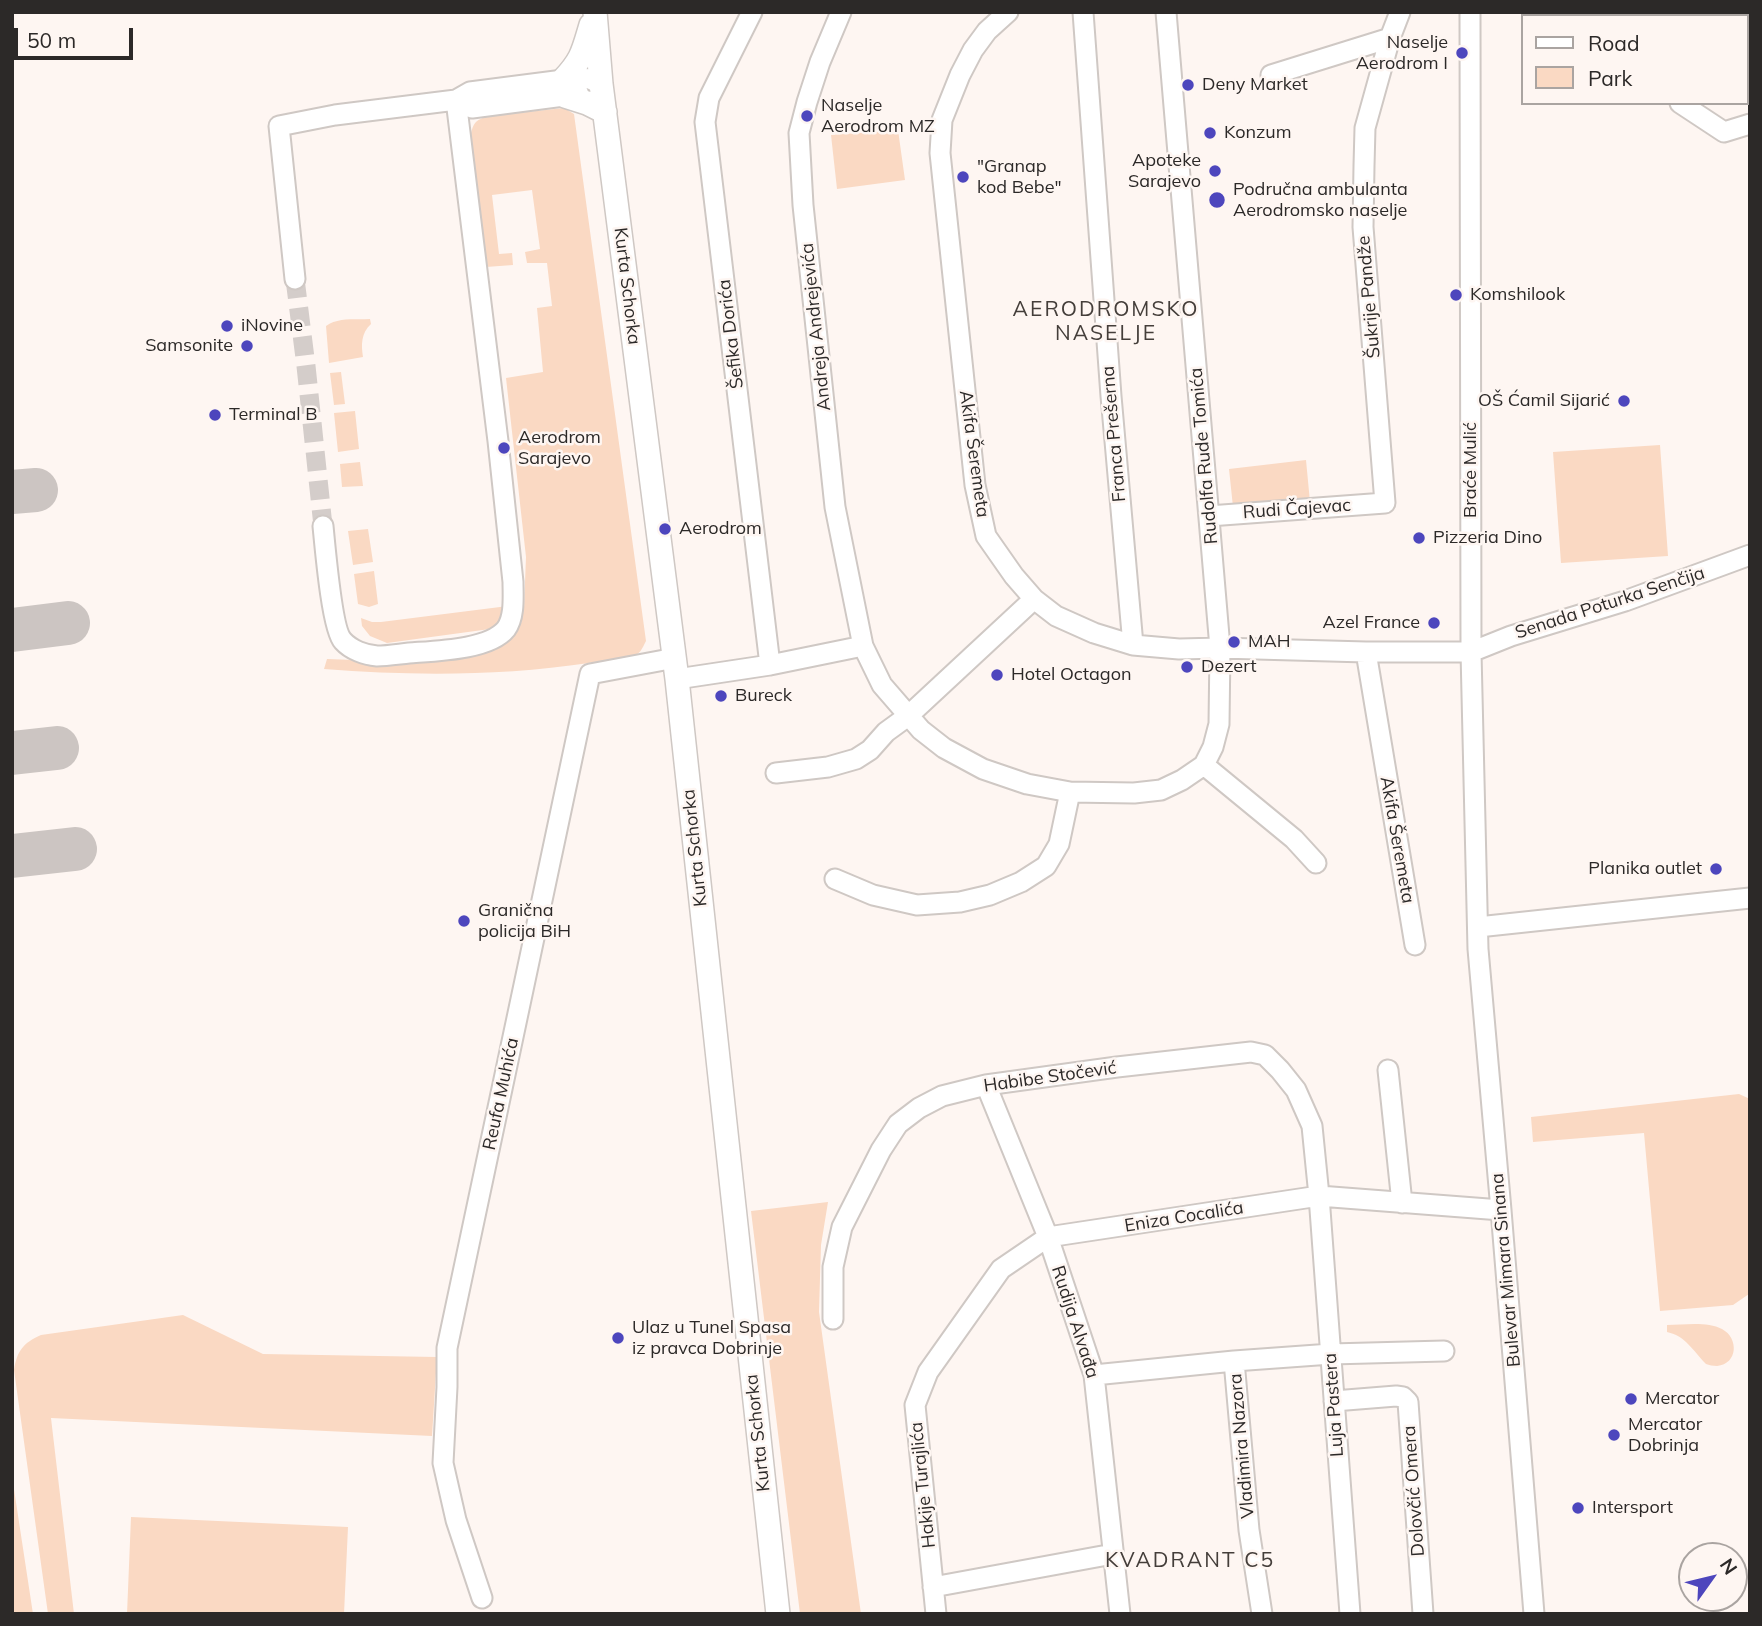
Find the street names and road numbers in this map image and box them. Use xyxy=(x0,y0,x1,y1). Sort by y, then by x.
street label: Kurta Schorka xyxy=(609,226,645,346)
street label: Šukrije Pandže xyxy=(1353,235,1385,359)
street label: Andreja Andrejevića xyxy=(796,242,836,412)
street label: Šefika Dorića xyxy=(714,278,748,390)
street label: Franca Prešerna xyxy=(1097,365,1131,503)
street label: Rudolfa Rude Tomića xyxy=(1186,367,1222,545)
street label: Akifa Šeremeta xyxy=(954,389,994,519)
street label: Braće Mulić xyxy=(1460,422,1482,518)
street label: Rudi Čajevac xyxy=(1242,494,1352,524)
street label: Senada Poturka Senčija xyxy=(1513,562,1707,644)
street label: Akifa Šeremeta xyxy=(1375,775,1419,905)
street label: Kurta Schorka xyxy=(678,788,712,908)
street label: Reufa Muhića xyxy=(479,1036,523,1152)
street label: Habibe Stočević xyxy=(982,1057,1118,1097)
street label: Bulevar Mimara Sinana xyxy=(1487,1172,1525,1368)
street label: Eniza Cocalića xyxy=(1123,1197,1245,1237)
street label: Rudija Alvađa xyxy=(1047,1263,1103,1381)
street label: Luja Pastera xyxy=(1320,1352,1348,1458)
street label: Vladimira Nazora xyxy=(1225,1372,1259,1520)
street label: Kurta Schorka xyxy=(741,1373,775,1493)
street label: Hakije Turajlića xyxy=(906,1421,940,1549)
street label: Dolovčić Omera xyxy=(1399,1425,1429,1557)

